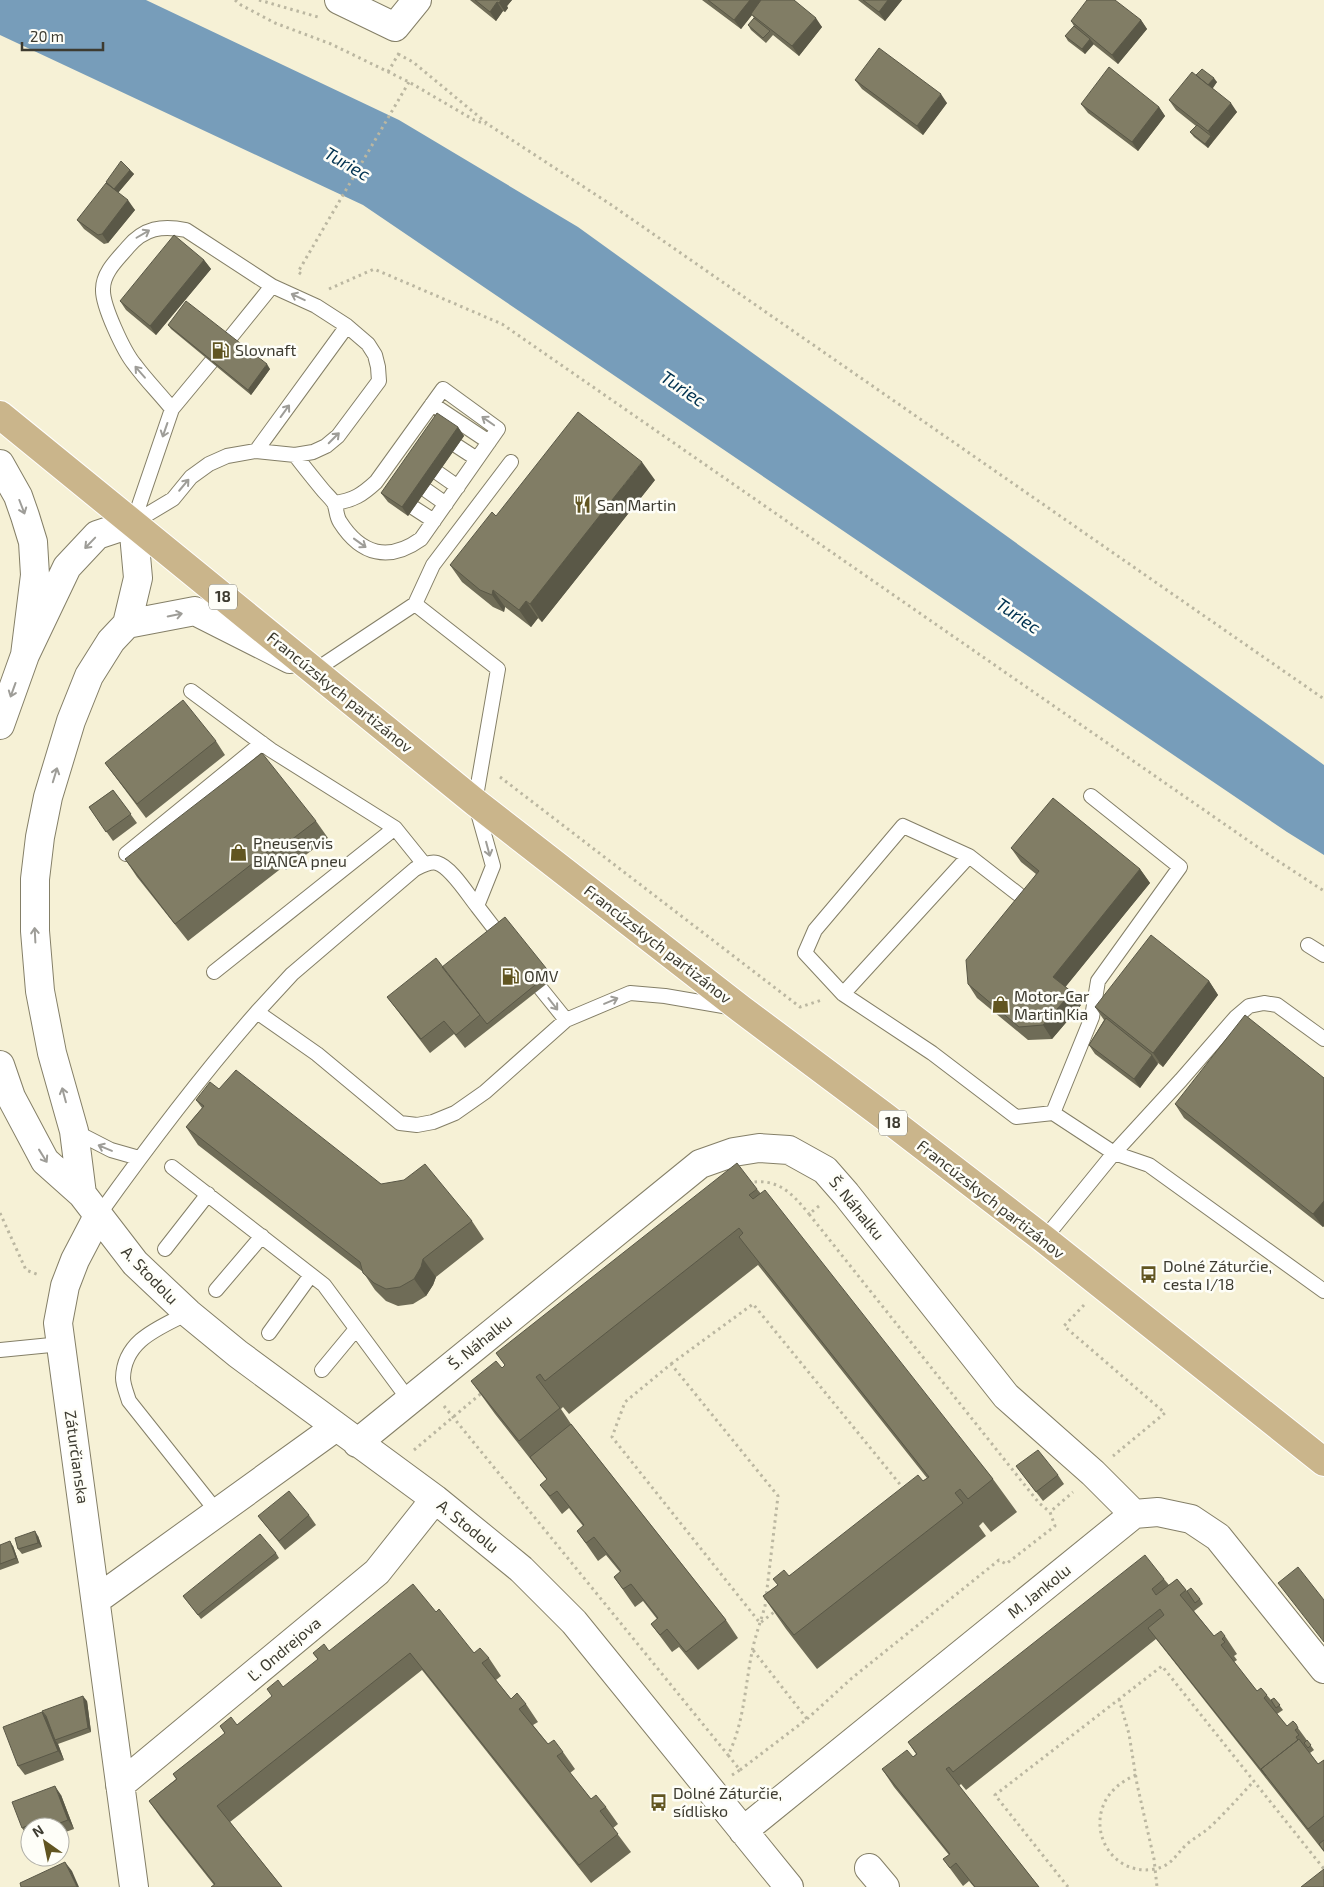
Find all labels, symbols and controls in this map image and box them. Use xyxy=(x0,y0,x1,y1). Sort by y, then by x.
scale bar xyxy=(22,20,104,52)
text: 20 m xyxy=(30,27,64,45)
water label: Turiec xyxy=(321,141,375,185)
one-way arrow xyxy=(136,229,150,239)
one-way arrow xyxy=(291,292,306,302)
fuel station icon: Slovnaft xyxy=(211,340,231,360)
place label: Slovnaft xyxy=(235,340,296,359)
one-way arrow xyxy=(134,365,146,378)
water label: Turiec xyxy=(657,365,710,411)
one-way arrow xyxy=(280,404,290,418)
one-way arrow xyxy=(481,416,495,426)
one-way arrow xyxy=(159,422,169,438)
one-way arrow xyxy=(328,432,341,444)
one-way arrow xyxy=(178,479,189,492)
restaurant icon: San Martin xyxy=(573,495,593,515)
place label: San Martin xyxy=(597,495,676,514)
one-way arrow xyxy=(18,499,27,514)
one-way arrow xyxy=(84,537,96,550)
one-way arrow xyxy=(353,538,367,548)
road number: 18 xyxy=(209,584,237,610)
water label: Turiec xyxy=(992,592,1045,638)
one-way arrow xyxy=(167,609,183,619)
street label: Francúzskych partizánov xyxy=(264,627,417,756)
one-way arrow xyxy=(8,682,17,698)
one-way arrow xyxy=(50,767,60,783)
place label: Pneuservis BIANCA pneu xyxy=(253,833,347,870)
one-way arrow xyxy=(484,840,493,856)
shop icon: Pneuservis BIANCA pneu xyxy=(229,842,249,862)
street label: Francúzskych partizánov xyxy=(581,880,736,1007)
one-way arrow xyxy=(31,927,40,943)
fuel station icon: OMV xyxy=(500,966,520,986)
place label: OMV xyxy=(524,966,559,985)
place label: Motor-Car Martin Kia xyxy=(1014,986,1090,1023)
shop icon: Motor-Car Martin Kia xyxy=(990,995,1010,1015)
one-way arrow xyxy=(603,996,618,1006)
one-way arrow xyxy=(548,998,559,1011)
one-way arrow xyxy=(58,1087,68,1103)
road number: 18 xyxy=(879,1110,907,1136)
street label: Francúzskych partizánov xyxy=(914,1135,1069,1262)
one-way arrow xyxy=(98,1142,113,1152)
one-way arrow xyxy=(38,1149,48,1163)
street label: Š. Náhalku xyxy=(826,1172,889,1243)
street label: A. Stodolu xyxy=(118,1242,183,1308)
place label: Dolné Záturčie, cesta I/18 xyxy=(1163,1256,1272,1293)
bus stop icon: Dolné Záturčie, cesta I/18 xyxy=(1139,1265,1159,1285)
street label: Š. Náhalku xyxy=(444,1310,515,1373)
street label: Záturčianska xyxy=(62,1409,93,1505)
street label: A. Stodolu xyxy=(434,1495,503,1556)
street label: M. Jankolu xyxy=(1003,1560,1074,1622)
street label: Ľ. Ondrejova xyxy=(243,1613,325,1685)
place label: Dolné Záturčie, sídlisko xyxy=(673,1783,782,1820)
bus stop icon: Dolné Záturčie, sídlisko xyxy=(649,1792,669,1812)
north arrow xyxy=(20,1817,70,1867)
text: N xyxy=(29,1821,47,1841)

